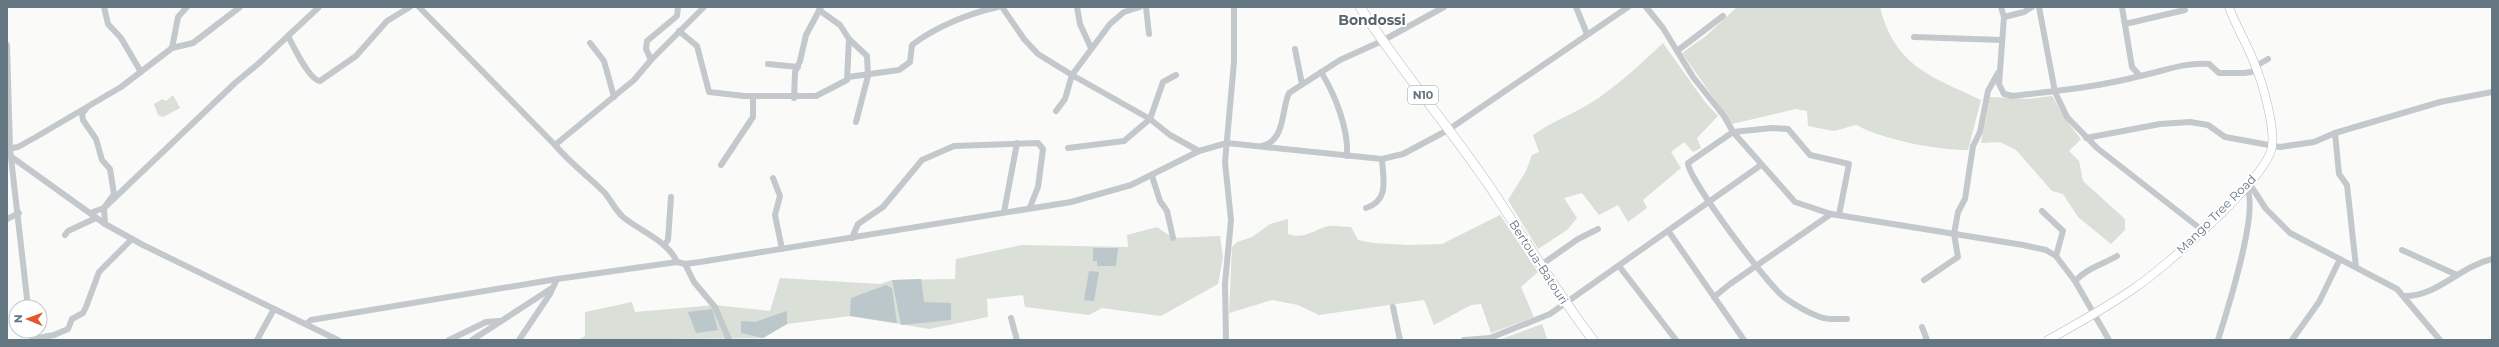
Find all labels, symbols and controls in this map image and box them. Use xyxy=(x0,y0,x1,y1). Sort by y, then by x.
district label: Bondossi xyxy=(1338,11,1406,29)
road number: N10 xyxy=(1408,86,1438,104)
street label: Mango Tree Road xyxy=(2173,171,2259,257)
street label: Bertoua-Batouri xyxy=(1506,217,1572,307)
north arrow xyxy=(8,299,48,339)
text: N xyxy=(11,314,25,323)

